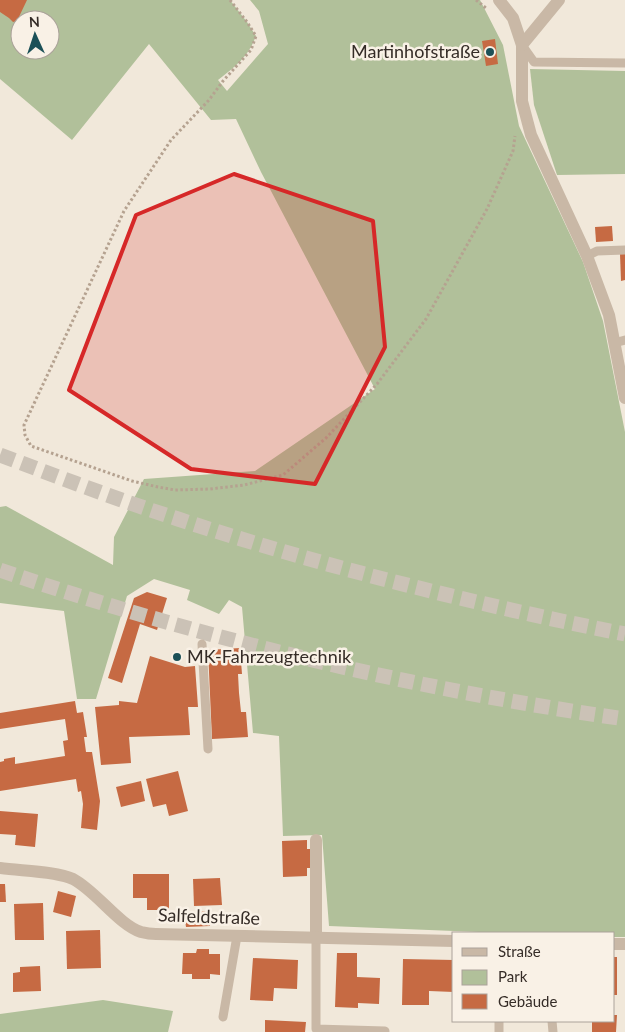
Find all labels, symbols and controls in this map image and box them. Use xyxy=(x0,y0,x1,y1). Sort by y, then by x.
north arrow xyxy=(10,10,60,60)
text: N xyxy=(28,13,40,30)
place label: Martinhofstraße xyxy=(351,40,480,62)
marker: Martinhofstraße xyxy=(484,46,496,58)
place label: MK-Fahrzeugtechnik xyxy=(187,645,352,667)
marker: MK-Fahrzeugtechnik xyxy=(171,651,183,663)
street label: Salfeldstraße xyxy=(158,903,261,929)
legend xyxy=(452,932,615,1022)
text: Straße xyxy=(498,942,541,960)
text: Park xyxy=(498,967,528,985)
text: Gebäude xyxy=(498,992,557,1010)

